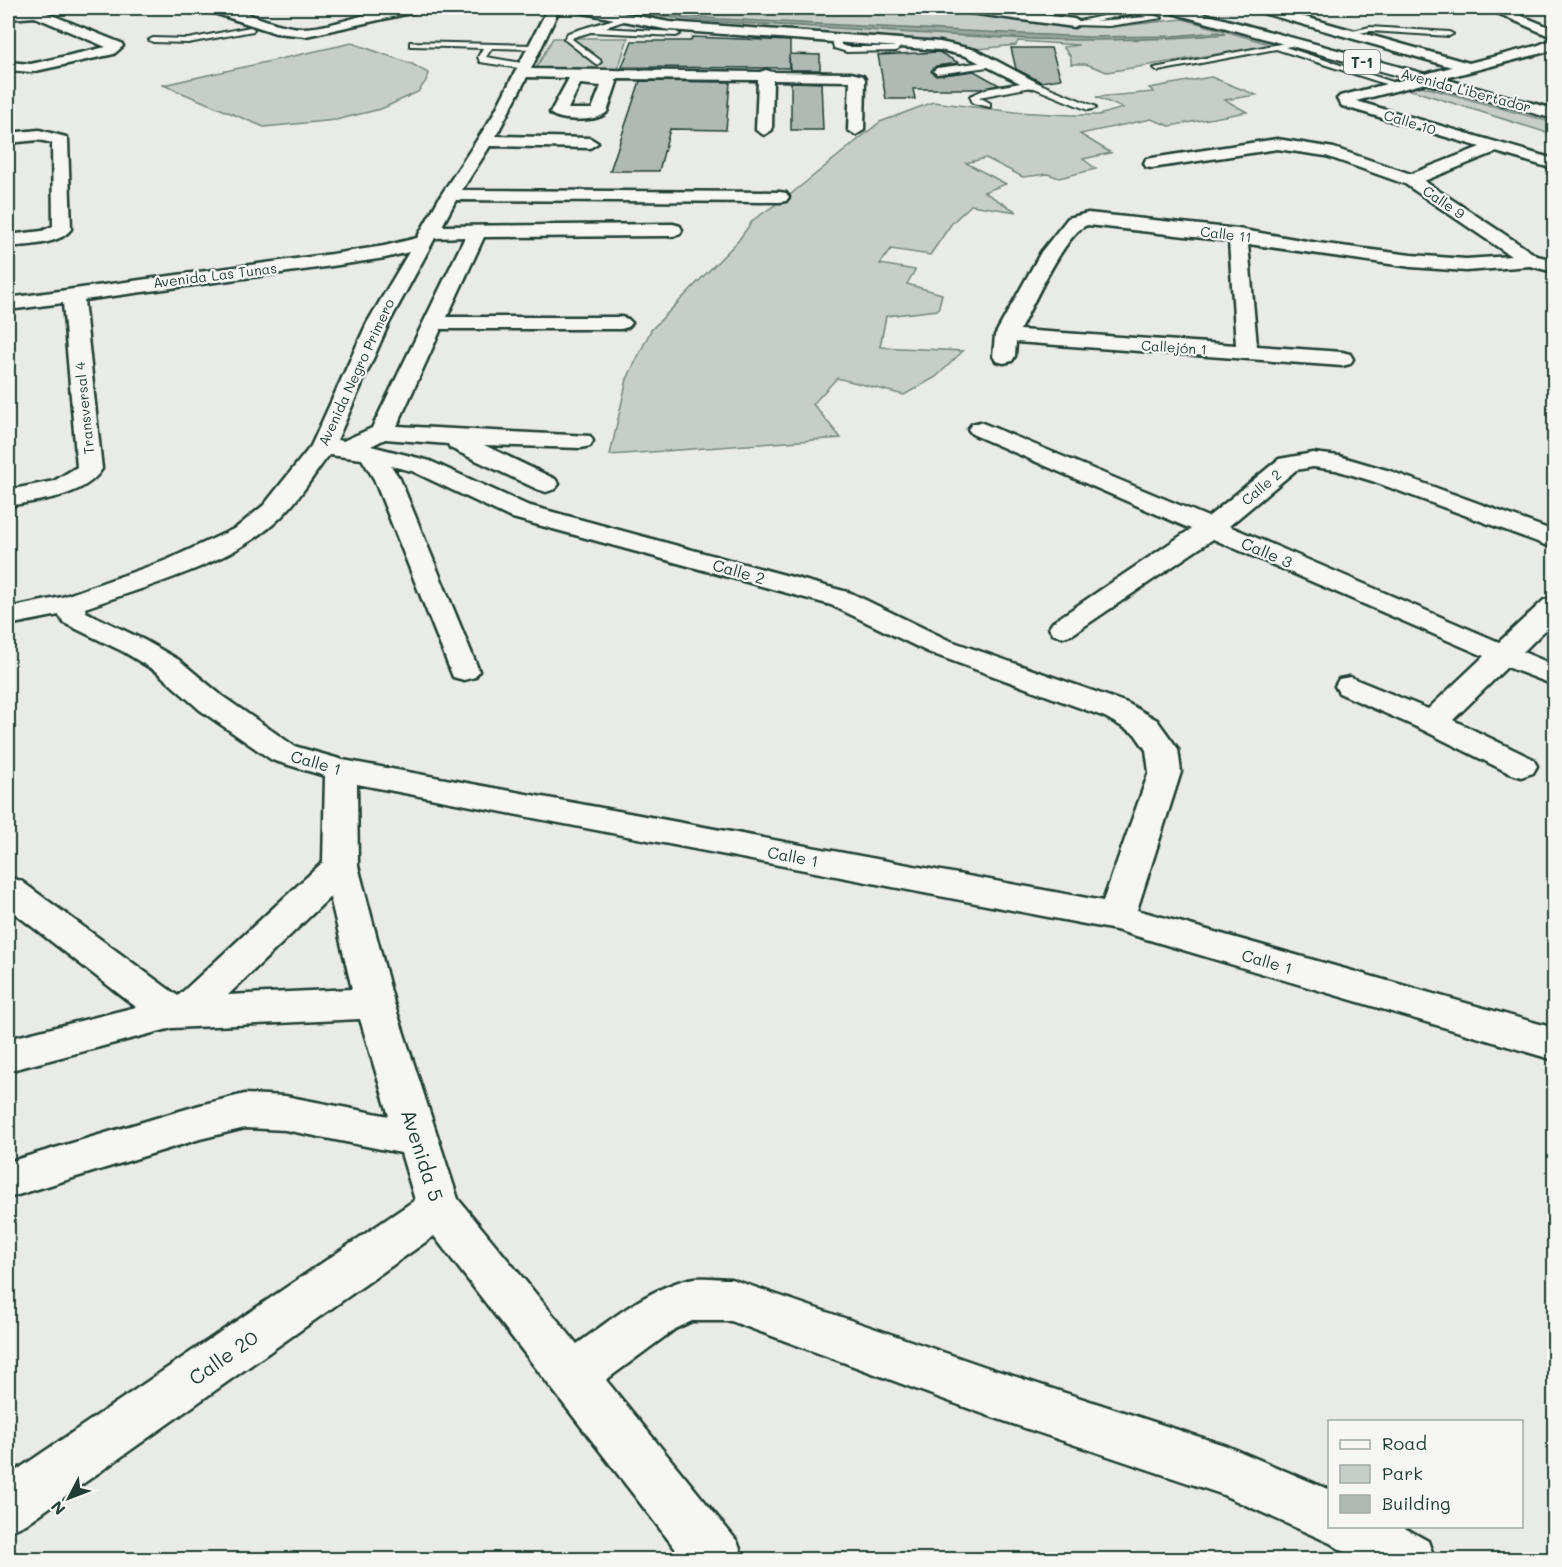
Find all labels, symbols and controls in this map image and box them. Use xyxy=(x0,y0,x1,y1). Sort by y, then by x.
road number: T-1 xyxy=(1344,50,1380,74)
street label: Avenida Libertador xyxy=(1399,64,1533,116)
street label: Calle 10 xyxy=(1381,105,1439,139)
street label: Calle 9 xyxy=(1419,181,1469,223)
street label: Calle 11 xyxy=(1199,221,1253,247)
street label: Avenida Las Tunas xyxy=(152,258,278,292)
street label: Avenida Negro Primero xyxy=(313,295,399,449)
street label: Callejón 1 xyxy=(1140,335,1208,359)
street label: Transversal 4 xyxy=(70,360,98,455)
street label: Calle 2 xyxy=(1237,465,1285,509)
street label: Calle 3 xyxy=(1238,532,1296,572)
street label: Calle 2 xyxy=(710,554,768,588)
street label: Calle 1 xyxy=(288,745,344,779)
street label: Calle 1 xyxy=(766,841,820,871)
street label: Calle 1 xyxy=(1239,944,1295,978)
street label: Avenida 5 xyxy=(396,1106,450,1204)
street label: Calle 20 xyxy=(183,1324,263,1390)
legend xyxy=(1328,1420,1523,1528)
text: Road xyxy=(1382,1431,1427,1455)
text: Park xyxy=(1382,1461,1423,1485)
north arrow xyxy=(39,1468,99,1528)
text: Building xyxy=(1382,1491,1450,1515)
text: N xyxy=(46,1497,69,1520)

